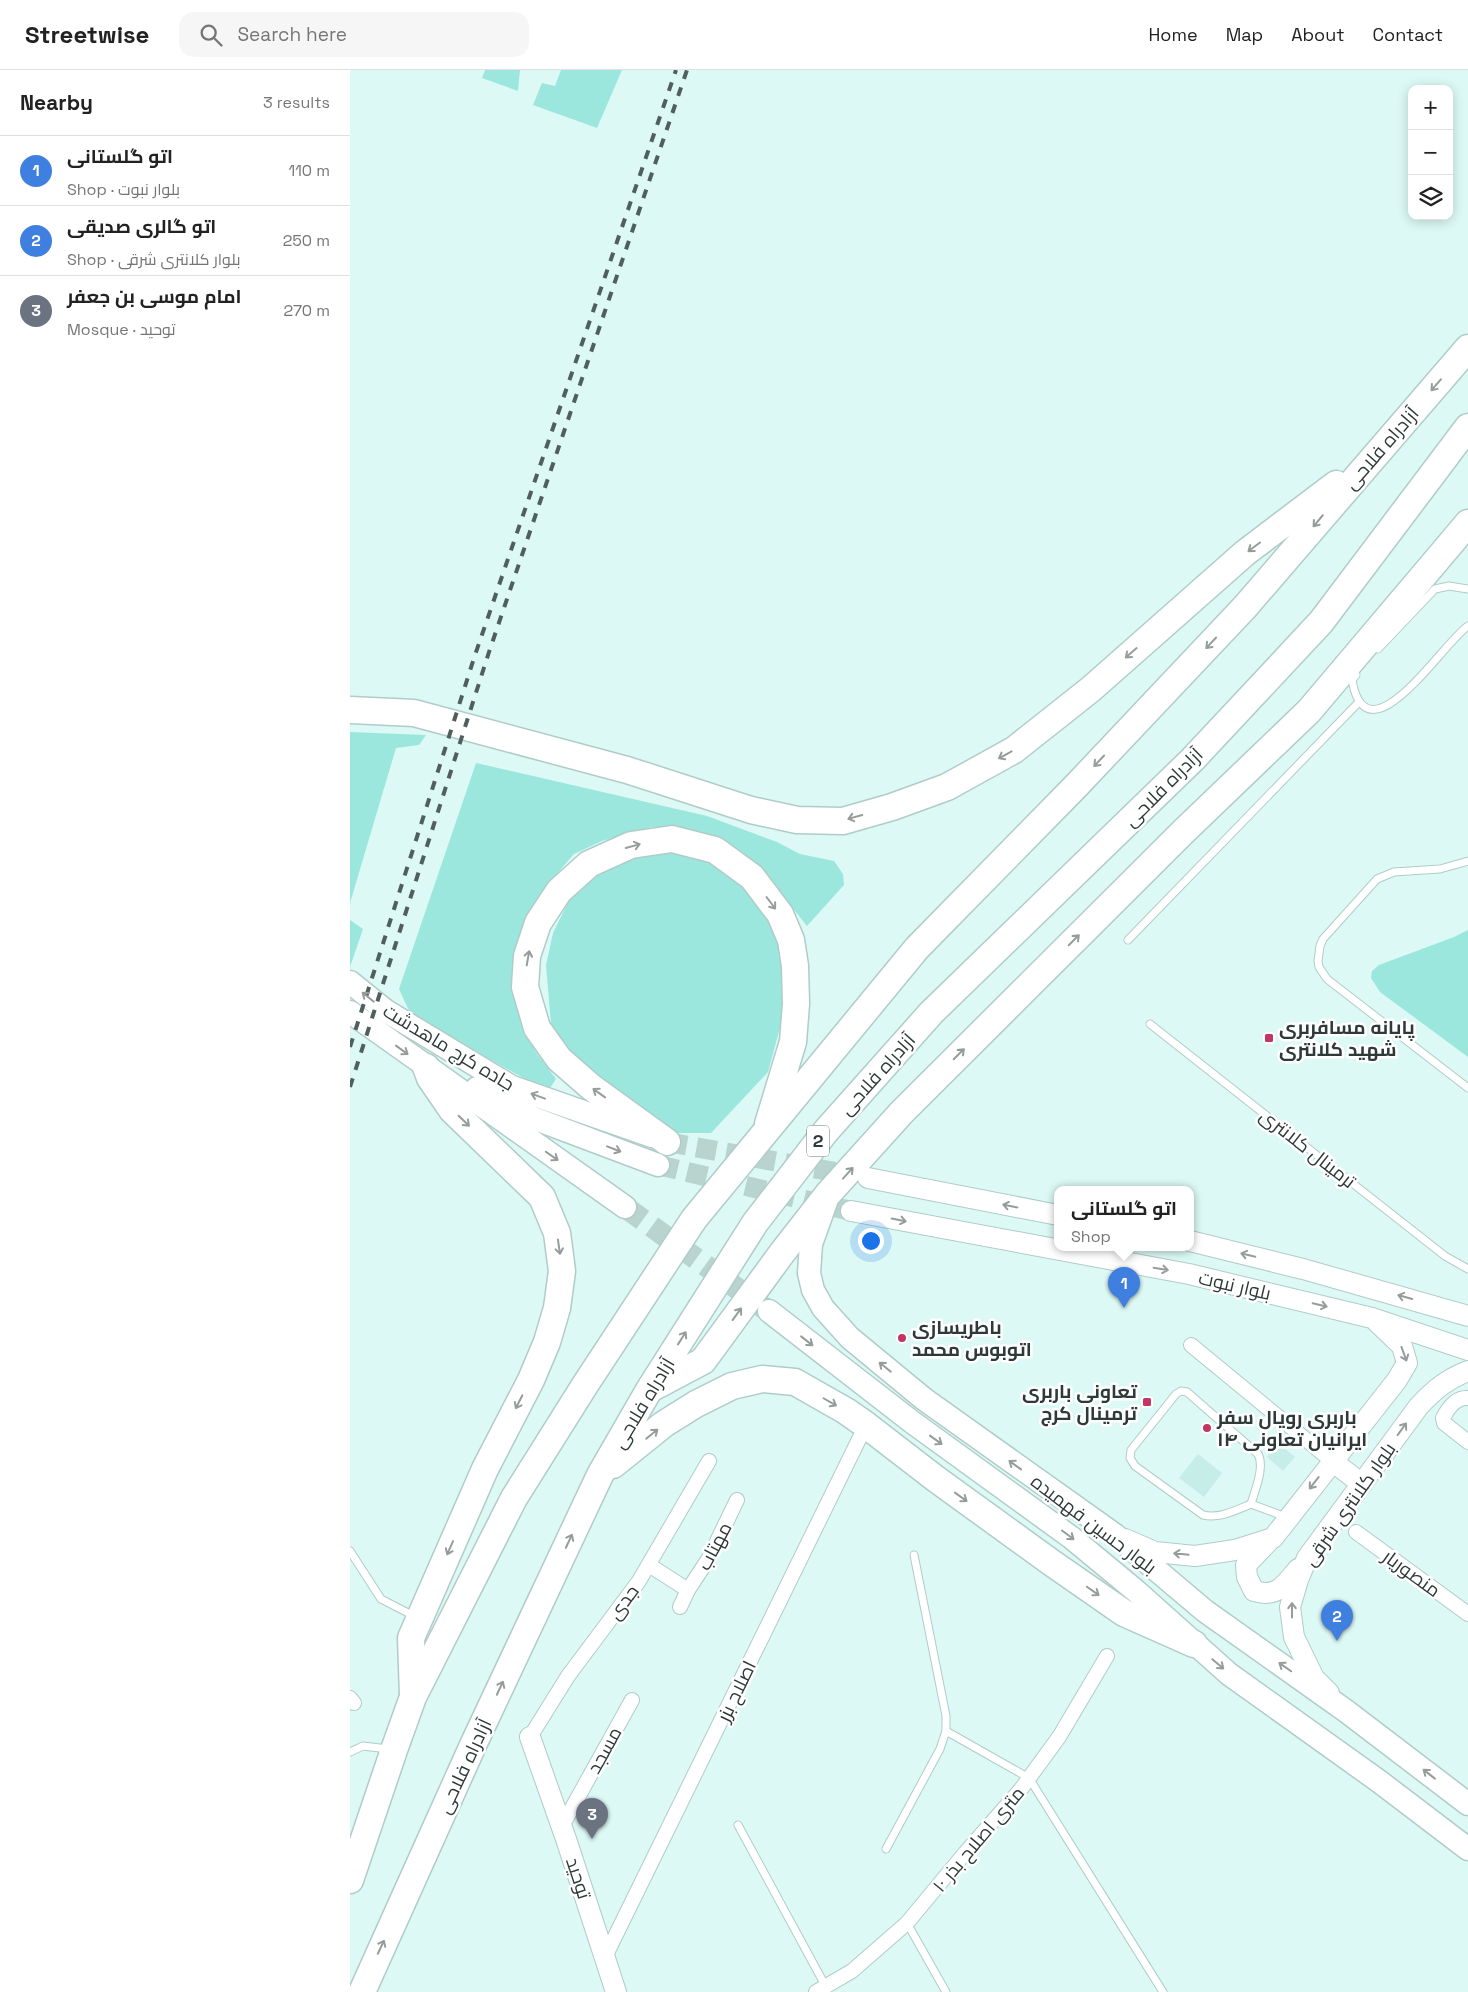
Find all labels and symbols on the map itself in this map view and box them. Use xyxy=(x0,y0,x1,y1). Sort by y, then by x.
one-way arrow xyxy=(1430,378,1442,391)
street label: آزادراه فلاحی xyxy=(1338,402,1424,495)
one-way arrow xyxy=(1313,514,1324,527)
one-way arrow xyxy=(1248,541,1261,552)
one-way arrow xyxy=(1205,637,1217,649)
one-way arrow xyxy=(1125,648,1138,659)
street label: آزادراه فلاحی xyxy=(1118,742,1208,832)
one-way arrow xyxy=(997,750,1012,760)
one-way arrow xyxy=(1093,755,1105,767)
one-way arrow xyxy=(848,813,864,822)
one-way arrow xyxy=(624,841,640,850)
one-way arrow xyxy=(766,896,777,909)
one-way arrow xyxy=(1068,934,1081,946)
one-way arrow xyxy=(523,950,533,966)
one-way arrow xyxy=(362,992,375,1003)
street label: جاده کرج ماهدشت xyxy=(378,998,519,1097)
place label: پایانه مسافربری شهید کلانتری xyxy=(1279,1015,1415,1062)
street label: آزادراه فلاحی xyxy=(834,1028,921,1121)
marker: پایانه مسافربری شهید کلانتری xyxy=(1263,1032,1275,1044)
one-way arrow xyxy=(395,1045,409,1055)
one-way arrow xyxy=(953,1048,965,1061)
one-way arrow xyxy=(592,1088,606,1098)
one-way arrow xyxy=(531,1091,547,1100)
street label: ترمینال کلانتری xyxy=(1255,1103,1361,1194)
one-way arrow xyxy=(458,1115,470,1127)
road number: 2 xyxy=(807,1126,829,1156)
one-way arrow xyxy=(606,1145,621,1154)
one-way arrow xyxy=(545,1151,559,1161)
one-way arrow xyxy=(842,1166,854,1179)
one-way arrow xyxy=(1002,1200,1018,1210)
one-way arrow xyxy=(890,1216,906,1226)
your location xyxy=(858,1228,884,1254)
one-way arrow xyxy=(554,1239,564,1255)
one-way arrow xyxy=(1240,1250,1256,1259)
one-way arrow xyxy=(1153,1265,1169,1275)
street label: بلوار نبوت xyxy=(1196,1265,1274,1306)
pin: 1 xyxy=(1108,1267,1140,1308)
one-way arrow xyxy=(1397,1292,1413,1301)
one-way arrow xyxy=(1311,1301,1327,1310)
one-way arrow xyxy=(732,1307,742,1321)
place label: باطریسازی اتوبوس محمد xyxy=(912,1315,1032,1362)
one-way arrow xyxy=(677,1332,687,1346)
marker: باطریسازی اتوبوس محمد xyxy=(896,1332,908,1344)
one-way arrow xyxy=(800,1336,814,1346)
one-way arrow xyxy=(1400,1345,1409,1361)
street label: آزادراه فلاحی xyxy=(606,1353,680,1453)
one-way arrow xyxy=(879,1362,892,1373)
place label: تعاونی باربری ترمینال کرج xyxy=(1022,1379,1138,1427)
one-way arrow xyxy=(514,1394,524,1409)
marker: تعاونی باربری ترمینال کرج xyxy=(1141,1396,1153,1408)
one-way arrow xyxy=(822,1397,837,1407)
place label: باربری رویال سفر ایرانیان تعاونی ۱۴ xyxy=(1216,1405,1367,1452)
marker: باربری رویال سفر ایرانیان تعاونی ۱۴ xyxy=(1201,1422,1213,1434)
one-way arrow xyxy=(1397,1422,1407,1436)
one-way arrow xyxy=(645,1428,658,1439)
one-way arrow xyxy=(929,1435,943,1445)
street label: بلوار کلانتری شرقی xyxy=(1297,1438,1401,1571)
one-way arrow xyxy=(1009,1459,1022,1470)
street label: بلوار حسین فهمیده xyxy=(1026,1469,1162,1580)
one-way arrow xyxy=(1309,1477,1320,1490)
one-way arrow xyxy=(954,1492,968,1502)
street label: مهتاب xyxy=(691,1518,737,1575)
one-way arrow xyxy=(1061,1530,1075,1540)
one-way arrow xyxy=(565,1534,574,1549)
one-way arrow xyxy=(444,1541,453,1556)
street label: منصوریار xyxy=(1377,1543,1446,1603)
one-way arrow xyxy=(1173,1549,1189,1559)
street label: جدی xyxy=(602,1580,645,1625)
one-way arrow xyxy=(1086,1586,1100,1596)
pin: 2 xyxy=(1321,1600,1353,1641)
one-way arrow xyxy=(1287,1602,1296,1618)
street label: اصلاح بزر xyxy=(711,1656,763,1727)
one-way arrow xyxy=(1211,1658,1224,1670)
one-way arrow xyxy=(1278,1662,1292,1672)
one-way arrow xyxy=(496,1681,505,1696)
street label: آزادراه فلاحی xyxy=(432,1715,497,1818)
street label: مسجد xyxy=(581,1722,628,1778)
one-way arrow xyxy=(1423,1769,1436,1780)
street label: ۱۰ متری اصلاح بذر xyxy=(927,1781,1031,1898)
pin: 3 xyxy=(576,1798,608,1839)
street label: توحید xyxy=(560,1854,597,1902)
one-way arrow xyxy=(377,1940,386,1955)

